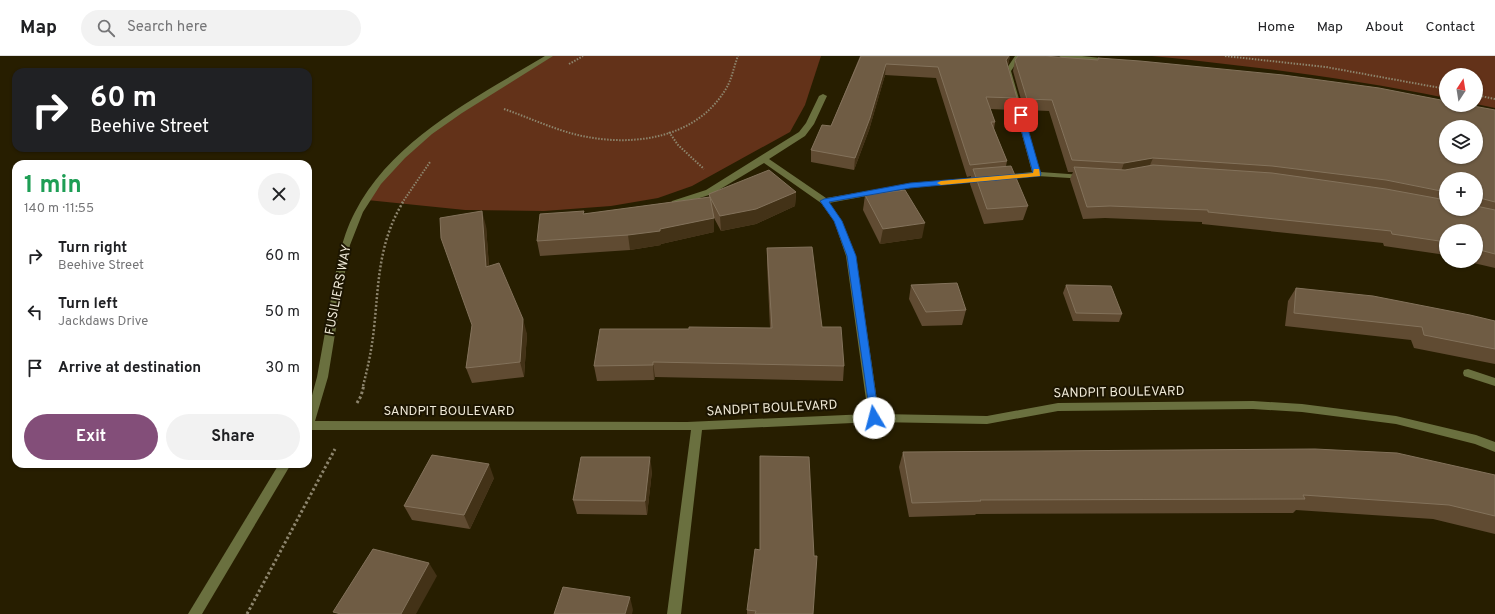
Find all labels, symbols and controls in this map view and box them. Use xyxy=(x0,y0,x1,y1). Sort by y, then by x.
search box xyxy=(81,10,361,46)
text: Map xyxy=(20,16,57,40)
icon: search xyxy=(95,17,117,39)
text: Search here xyxy=(127,18,207,37)
text: Home xyxy=(1258,19,1295,36)
text: Map xyxy=(1317,19,1343,36)
text: About xyxy=(1365,19,1404,36)
text: Contact xyxy=(1426,19,1475,36)
north arrow xyxy=(1439,68,1483,112)
map controls xyxy=(1439,68,1483,268)
text: 60 m xyxy=(90,81,157,117)
icon: right xyxy=(24,84,76,136)
pin xyxy=(1004,98,1038,132)
icon: arrive xyxy=(1010,104,1032,126)
text: Beehive Street xyxy=(90,116,209,139)
button: layers xyxy=(1439,120,1483,164)
text: 1 min xyxy=(24,171,82,201)
button: + xyxy=(1439,172,1483,216)
button: close xyxy=(258,173,300,215)
text: 140 m · 11:55 xyxy=(24,201,94,217)
button: − xyxy=(1439,224,1483,268)
text: Turn right xyxy=(58,239,127,258)
street label: FUSILIERS WAY xyxy=(322,244,356,336)
icon: right xyxy=(24,245,46,267)
text: 60 m xyxy=(265,247,300,266)
text: Beehive Street xyxy=(58,258,144,274)
text: Turn left xyxy=(58,295,118,314)
icon: left xyxy=(24,301,46,323)
text: 50 m xyxy=(265,303,300,322)
text: Jackdaws Drive xyxy=(58,314,148,330)
icon: arrive xyxy=(24,357,46,379)
text: Arrive at destination xyxy=(58,359,201,378)
text: 30 m xyxy=(265,359,300,378)
street label: SANDPIT BOULEVARD xyxy=(1053,384,1185,402)
position arrow xyxy=(853,397,895,439)
street label: SANDPIT BOULEVARD xyxy=(706,398,838,420)
street label: SANDPIT BOULEVARD xyxy=(383,404,515,420)
button: Exit xyxy=(24,414,158,460)
button: Share xyxy=(166,414,300,460)

